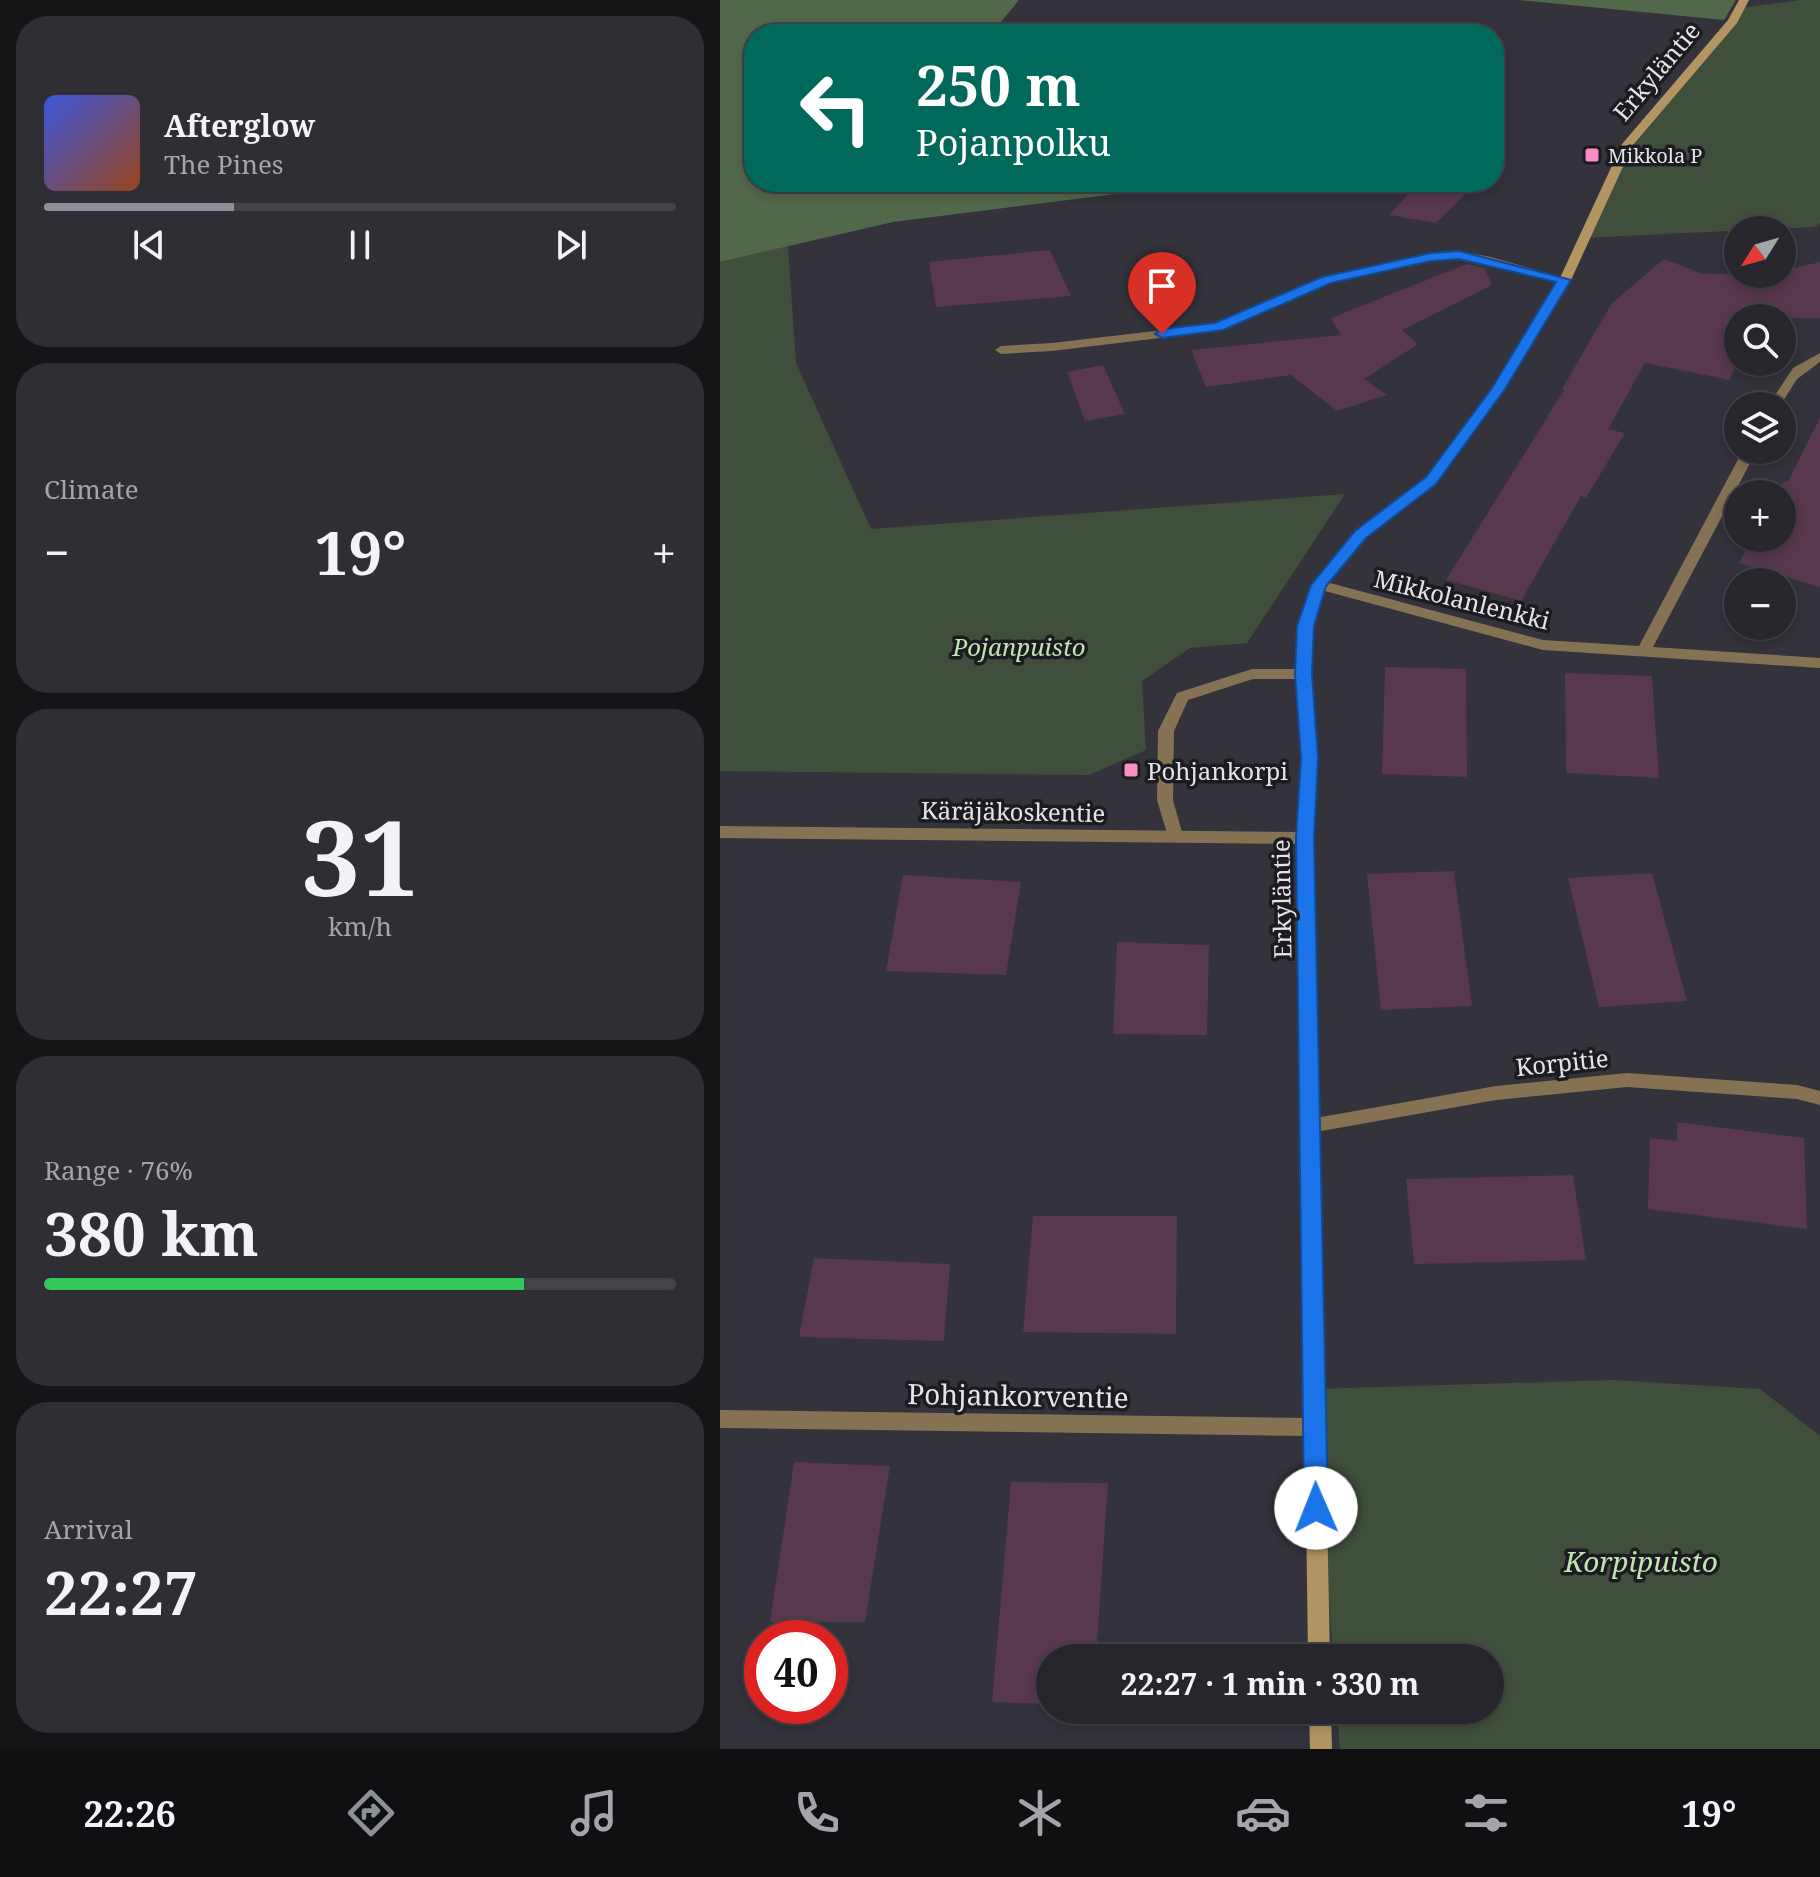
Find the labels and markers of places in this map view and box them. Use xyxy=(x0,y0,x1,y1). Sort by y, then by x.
place label: Mikkola P xyxy=(1608,142,1702,169)
marker: Mikkola P xyxy=(1583,146,1601,164)
pin xyxy=(1128,252,1196,334)
place label: Pohjankorpi xyxy=(1147,754,1288,787)
marker: Pohjankorpi xyxy=(1122,761,1140,779)

